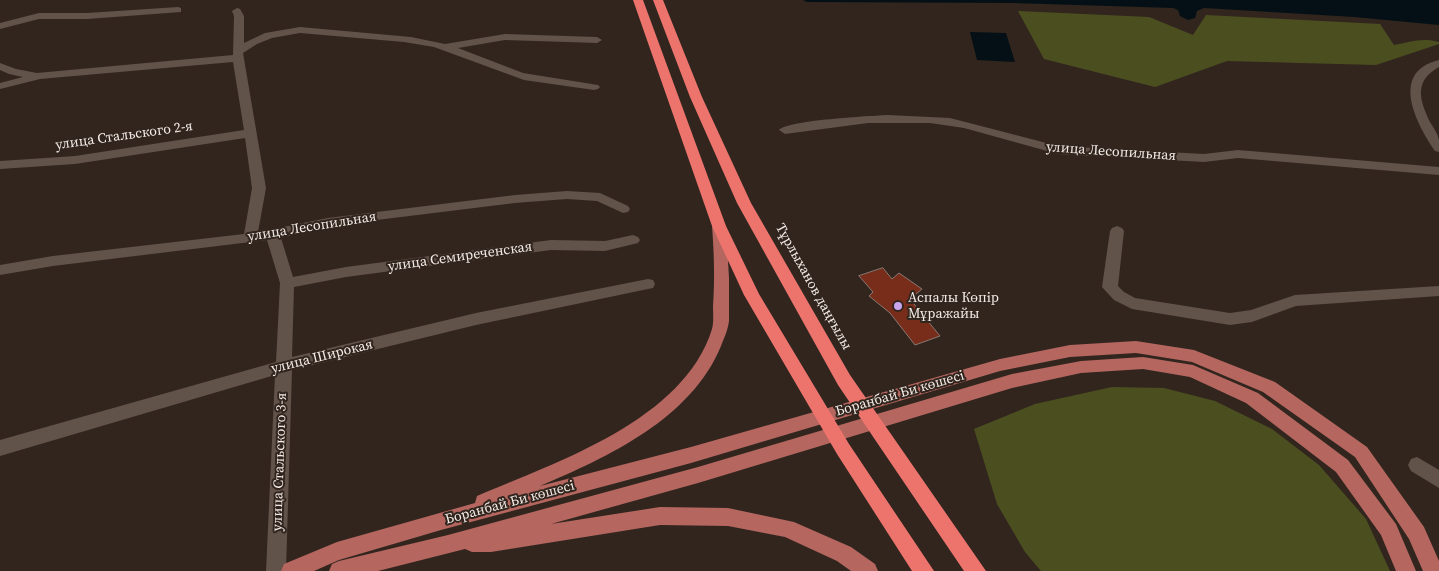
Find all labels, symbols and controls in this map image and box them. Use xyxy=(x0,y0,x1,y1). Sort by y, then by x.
street label: улица Стальского 2-я xyxy=(54,118,194,154)
street label: улица Лесопильная xyxy=(1046,139,1176,165)
street label: улица Лесопильная xyxy=(246,209,378,245)
street label: Тұрлыханов даңғылы xyxy=(771,221,855,353)
street label: улица Семиреченская xyxy=(387,239,533,275)
place label: Аспалы Көпір Мұражайы xyxy=(908,290,999,322)
marker: Аспалы Көпір Мұражайы xyxy=(892,300,904,312)
street label: улица Широкая xyxy=(269,336,375,378)
street label: Боранбай Би көшесі xyxy=(834,368,966,420)
street label: улица Стальского 3-я xyxy=(269,392,291,532)
street label: Боранбай Би көшесі xyxy=(444,478,576,528)

